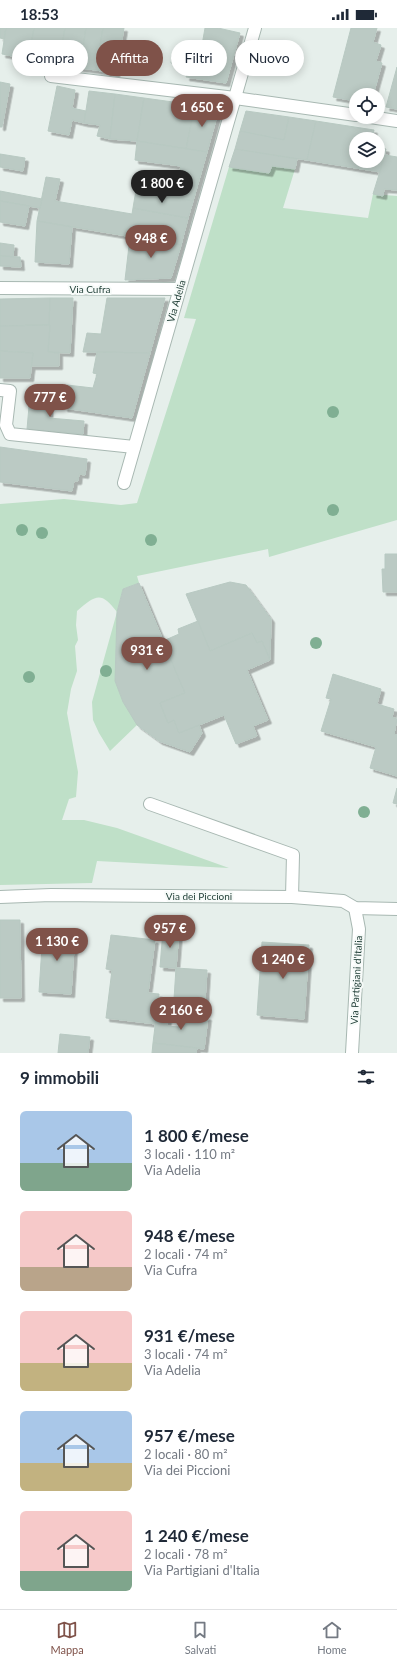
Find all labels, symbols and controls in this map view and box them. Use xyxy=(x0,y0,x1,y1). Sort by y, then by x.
text: 18:53 xyxy=(20,5,59,23)
chip: Compra xyxy=(12,40,88,76)
chip: Affitta xyxy=(96,40,163,76)
chip: Filtri xyxy=(171,40,227,76)
chip: Nuovo xyxy=(235,40,304,76)
map controls xyxy=(349,88,385,168)
button: locate xyxy=(349,88,385,124)
pin: 1 650 € xyxy=(165,94,239,128)
text: 1 650 € xyxy=(180,99,224,115)
button: layers xyxy=(349,132,385,168)
pin: 1 800 € xyxy=(125,170,199,204)
text: 1 800 € xyxy=(140,175,184,191)
pin: 948 € xyxy=(123,225,179,259)
text: 948 € xyxy=(134,230,168,246)
street label: Via Adelia xyxy=(164,278,188,324)
street label: Via Cufra xyxy=(70,283,110,295)
pin: 777 € xyxy=(22,384,78,418)
text: 777 € xyxy=(33,389,67,405)
pin: 931 € xyxy=(119,637,175,671)
text: 931 € xyxy=(130,642,164,658)
street label: Via dei Piccioni xyxy=(166,890,232,902)
pin: 957 € xyxy=(142,915,198,949)
text: 957 € xyxy=(153,920,187,936)
pin: 1 130 € xyxy=(20,928,94,962)
text: 1 130 € xyxy=(35,933,79,949)
street label: Via Partigiani d'Italia xyxy=(348,935,364,1025)
pin: 1 240 € xyxy=(246,946,320,980)
text: 1 240 € xyxy=(261,951,305,967)
pin: 2 160 € xyxy=(144,997,218,1031)
text: 2 160 € xyxy=(159,1002,203,1018)
icon: filters xyxy=(355,1066,377,1088)
text: 9 immobili xyxy=(20,1067,99,1088)
text: 1 800 €/mese xyxy=(144,1125,249,1146)
icon: home xyxy=(52,1127,100,1175)
text: 3 locali · 110 m² xyxy=(144,1146,235,1162)
text: Via Adelia xyxy=(144,1162,201,1178)
text: 948 €/mese xyxy=(144,1225,235,1246)
icon: home xyxy=(52,1227,100,1275)
text: 2 locali · 74 m² xyxy=(144,1246,228,1262)
text: Via Cufra xyxy=(144,1262,197,1278)
text: 931 €/mese xyxy=(144,1325,235,1346)
icon: home xyxy=(52,1327,100,1375)
text: 3 locali · 74 m² xyxy=(144,1346,228,1362)
text: Via Adelia xyxy=(144,1362,201,1378)
text: 957 €/mese xyxy=(144,1425,235,1446)
icon: home xyxy=(52,1427,100,1475)
text: 2 locali · 80 m² xyxy=(144,1446,228,1462)
text: Via dei Piccioni xyxy=(144,1462,230,1478)
text: 1 240 €/mese xyxy=(144,1525,249,1546)
icon: home xyxy=(52,1527,100,1575)
text: 2 locali · 78 m² xyxy=(144,1546,228,1562)
text: Via Partigiani d'Italia xyxy=(144,1562,260,1578)
tab: Mappa xyxy=(50,1619,84,1656)
tab: Salvati xyxy=(185,1619,216,1656)
tab: Home xyxy=(317,1619,347,1656)

